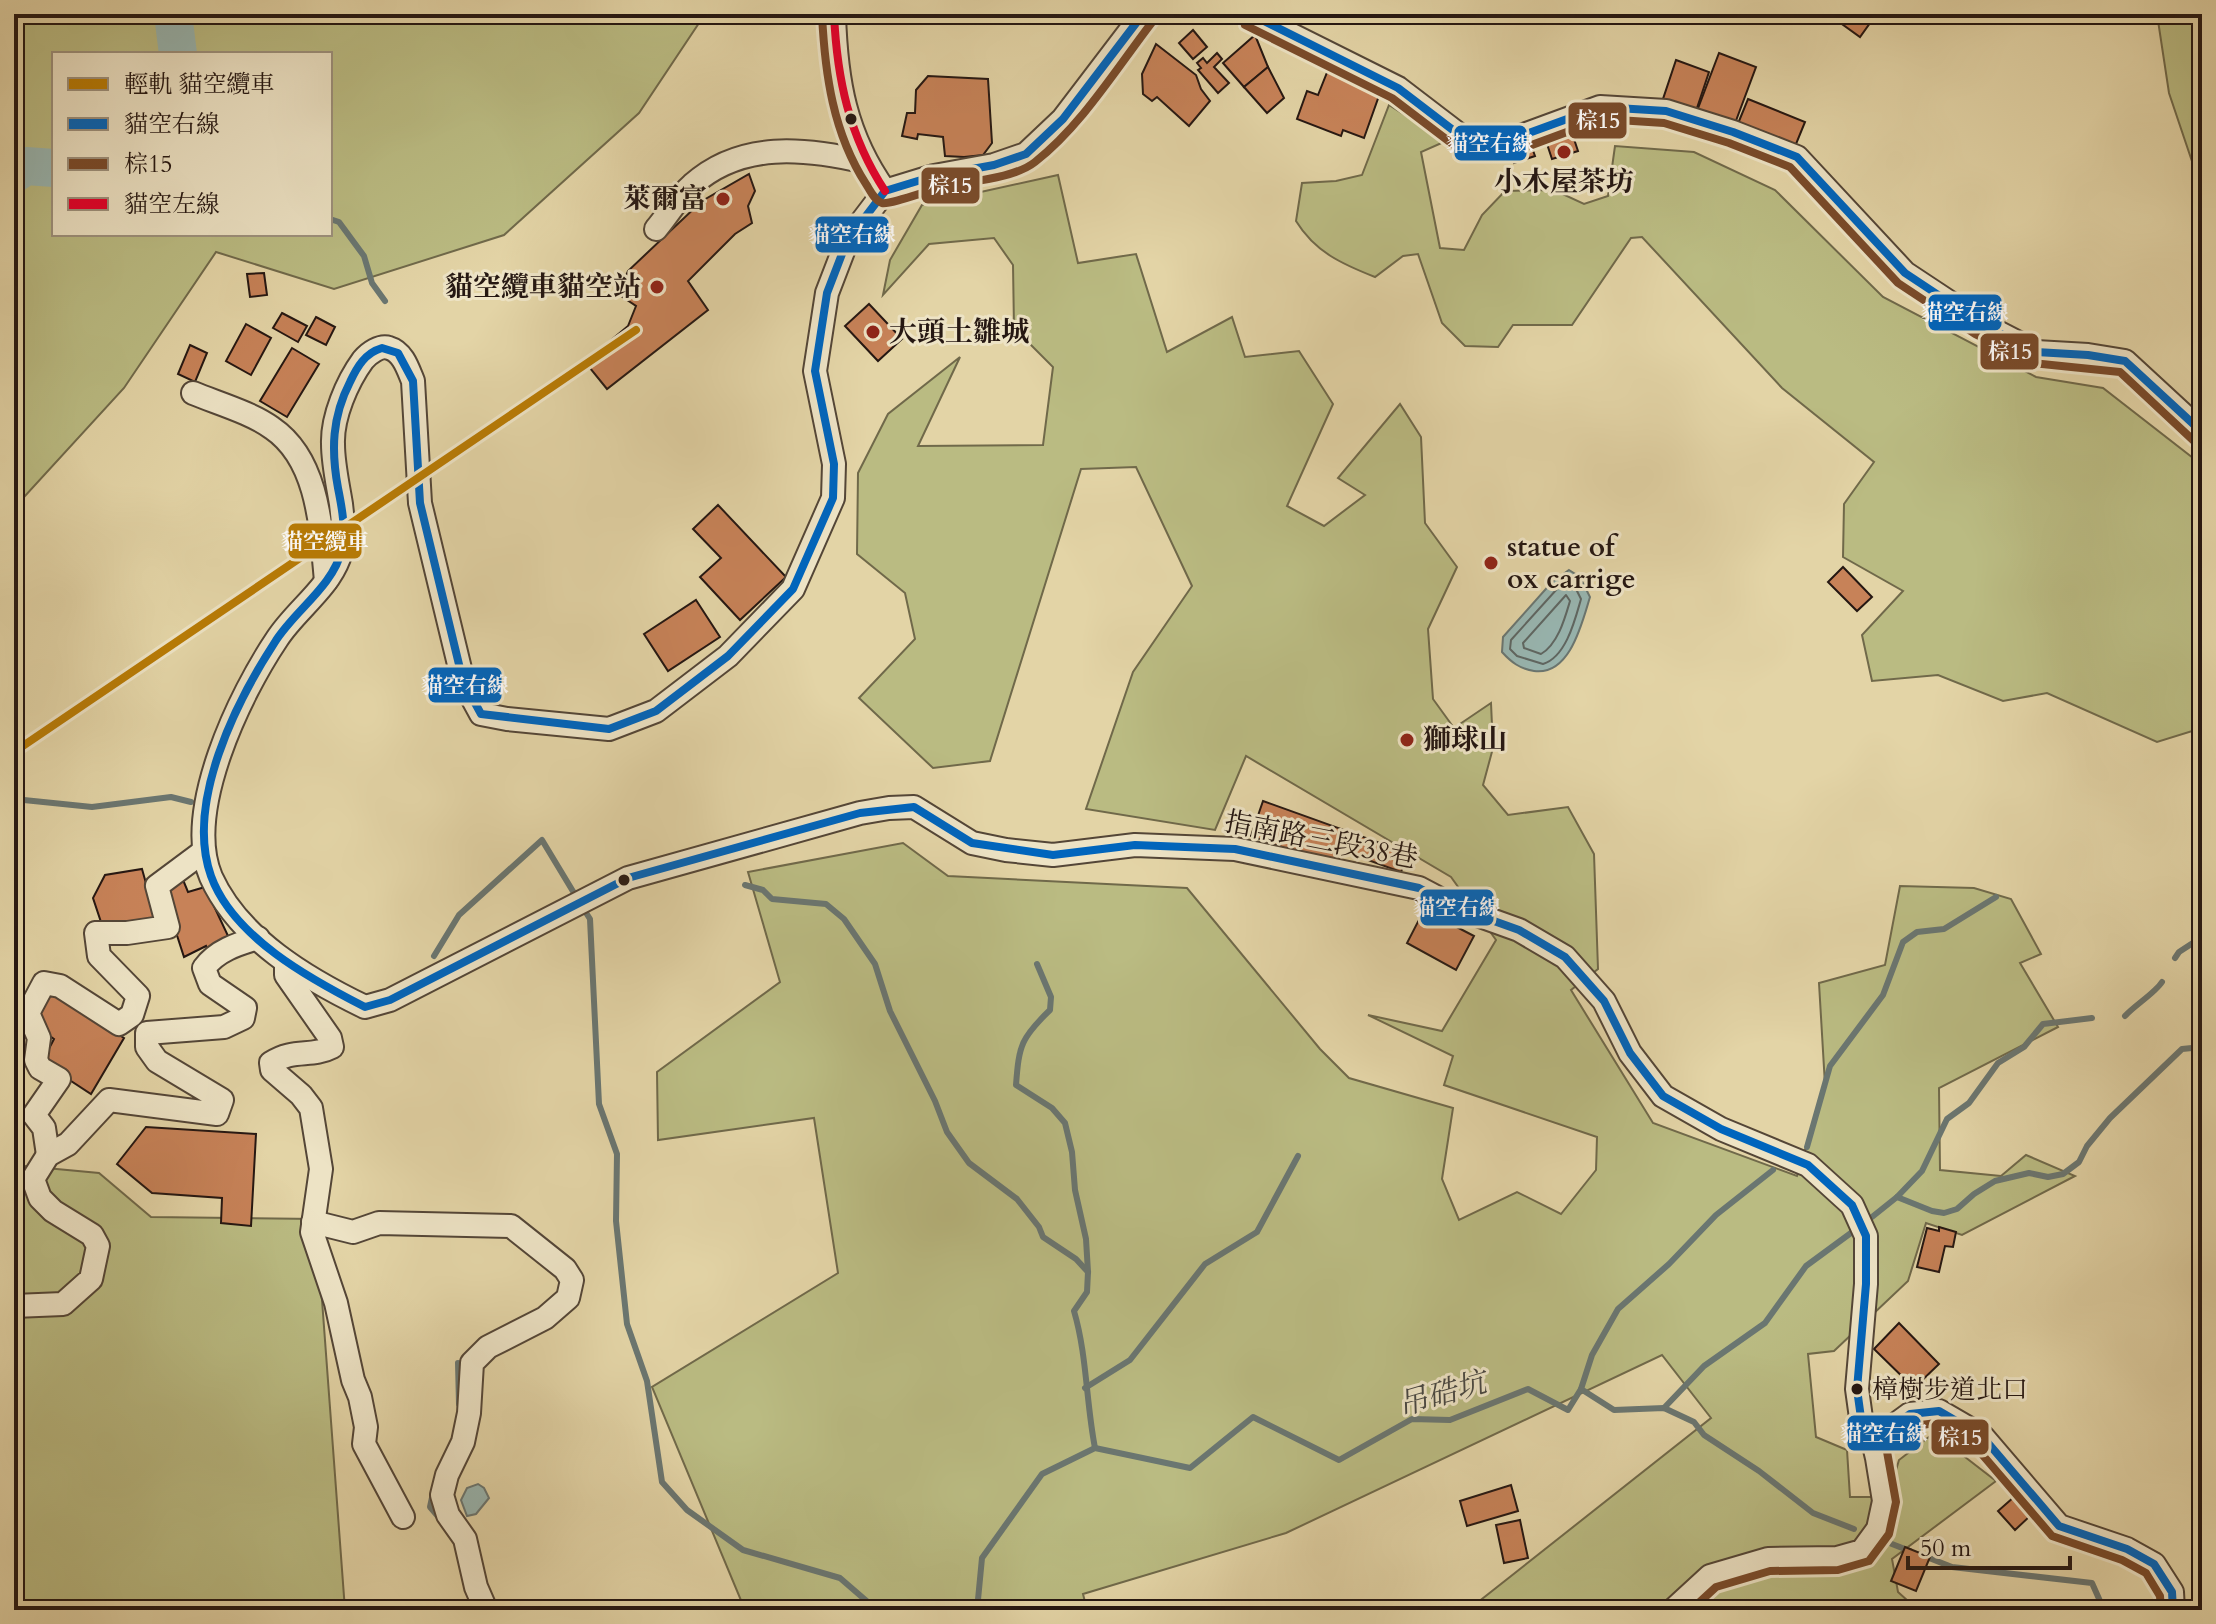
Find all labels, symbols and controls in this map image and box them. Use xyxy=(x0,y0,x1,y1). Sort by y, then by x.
legend xyxy=(52,52,332,236)
text: 輕軌 貓空纜車 xyxy=(124,68,274,101)
line badge: 棕15 xyxy=(1567,101,1628,140)
text: 棕15 xyxy=(1576,106,1620,136)
text: 貓空右線 xyxy=(124,108,220,141)
unlabelled marker xyxy=(843,111,859,127)
line badge: 貓空右線 xyxy=(1453,124,1528,162)
text: 貓空右線 xyxy=(1446,129,1534,159)
marker: 小木屋茶坊 xyxy=(1555,143,1573,161)
text: 棕15 xyxy=(124,148,173,181)
place label: 小木屋茶坊 xyxy=(1494,163,1634,201)
line badge: 棕15 xyxy=(920,166,981,205)
text: 棕15 xyxy=(928,171,972,201)
place label: 萊爾富 xyxy=(623,180,707,218)
text: 貓空左線 xyxy=(124,188,220,221)
marker: 萊爾富 xyxy=(714,190,732,208)
line badge: 貓空右線 xyxy=(814,215,890,254)
text: 貓空右線 xyxy=(808,220,896,250)
place label: 貓空纜車貓空站 xyxy=(445,268,641,306)
marker: 貓空纜車貓空站 xyxy=(648,278,666,296)
line badge: 貓空右線 xyxy=(1927,293,2003,332)
text: 貓空右線 xyxy=(1921,298,2009,328)
place label: 大頭土雛城 xyxy=(889,313,1029,351)
marker: 大頭土雛城 xyxy=(864,323,882,341)
line badge: 棕15 xyxy=(1979,332,2040,371)
text: 棕15 xyxy=(1988,337,2032,367)
line badge: 貓空纜車 xyxy=(287,522,363,560)
text: 貓空纜車 xyxy=(281,527,369,557)
place label: statue of ox carrige xyxy=(1507,528,1636,598)
marker: statue of ox carrige xyxy=(1482,554,1500,572)
line badge: 貓空右線 xyxy=(427,666,503,704)
text: 貓空右線 xyxy=(421,671,509,701)
place label: 獅球山 xyxy=(1423,721,1507,759)
marker: 獅球山 xyxy=(1398,731,1416,749)
street label: 指南路三段38巷 xyxy=(1221,803,1421,877)
unlabelled marker xyxy=(616,872,632,888)
line badge: 貓空右線 xyxy=(1419,888,1495,927)
text: 貓空右線 xyxy=(1413,893,1501,923)
water label: 吊硞坑 xyxy=(1393,1361,1495,1426)
place label: 樟樹步道北口 xyxy=(1872,1372,2028,1407)
marker: 樟樹步道北口 xyxy=(1849,1381,1865,1397)
line badge: 貓空右線 xyxy=(1846,1414,1922,1452)
line badge: 棕15 xyxy=(1930,1418,1990,1456)
text: 貓空右線 xyxy=(1840,1419,1928,1449)
text: 棕15 xyxy=(1938,1423,1982,1453)
scale bar xyxy=(1908,1520,2070,1570)
text: 50 m xyxy=(1920,1532,1972,1565)

